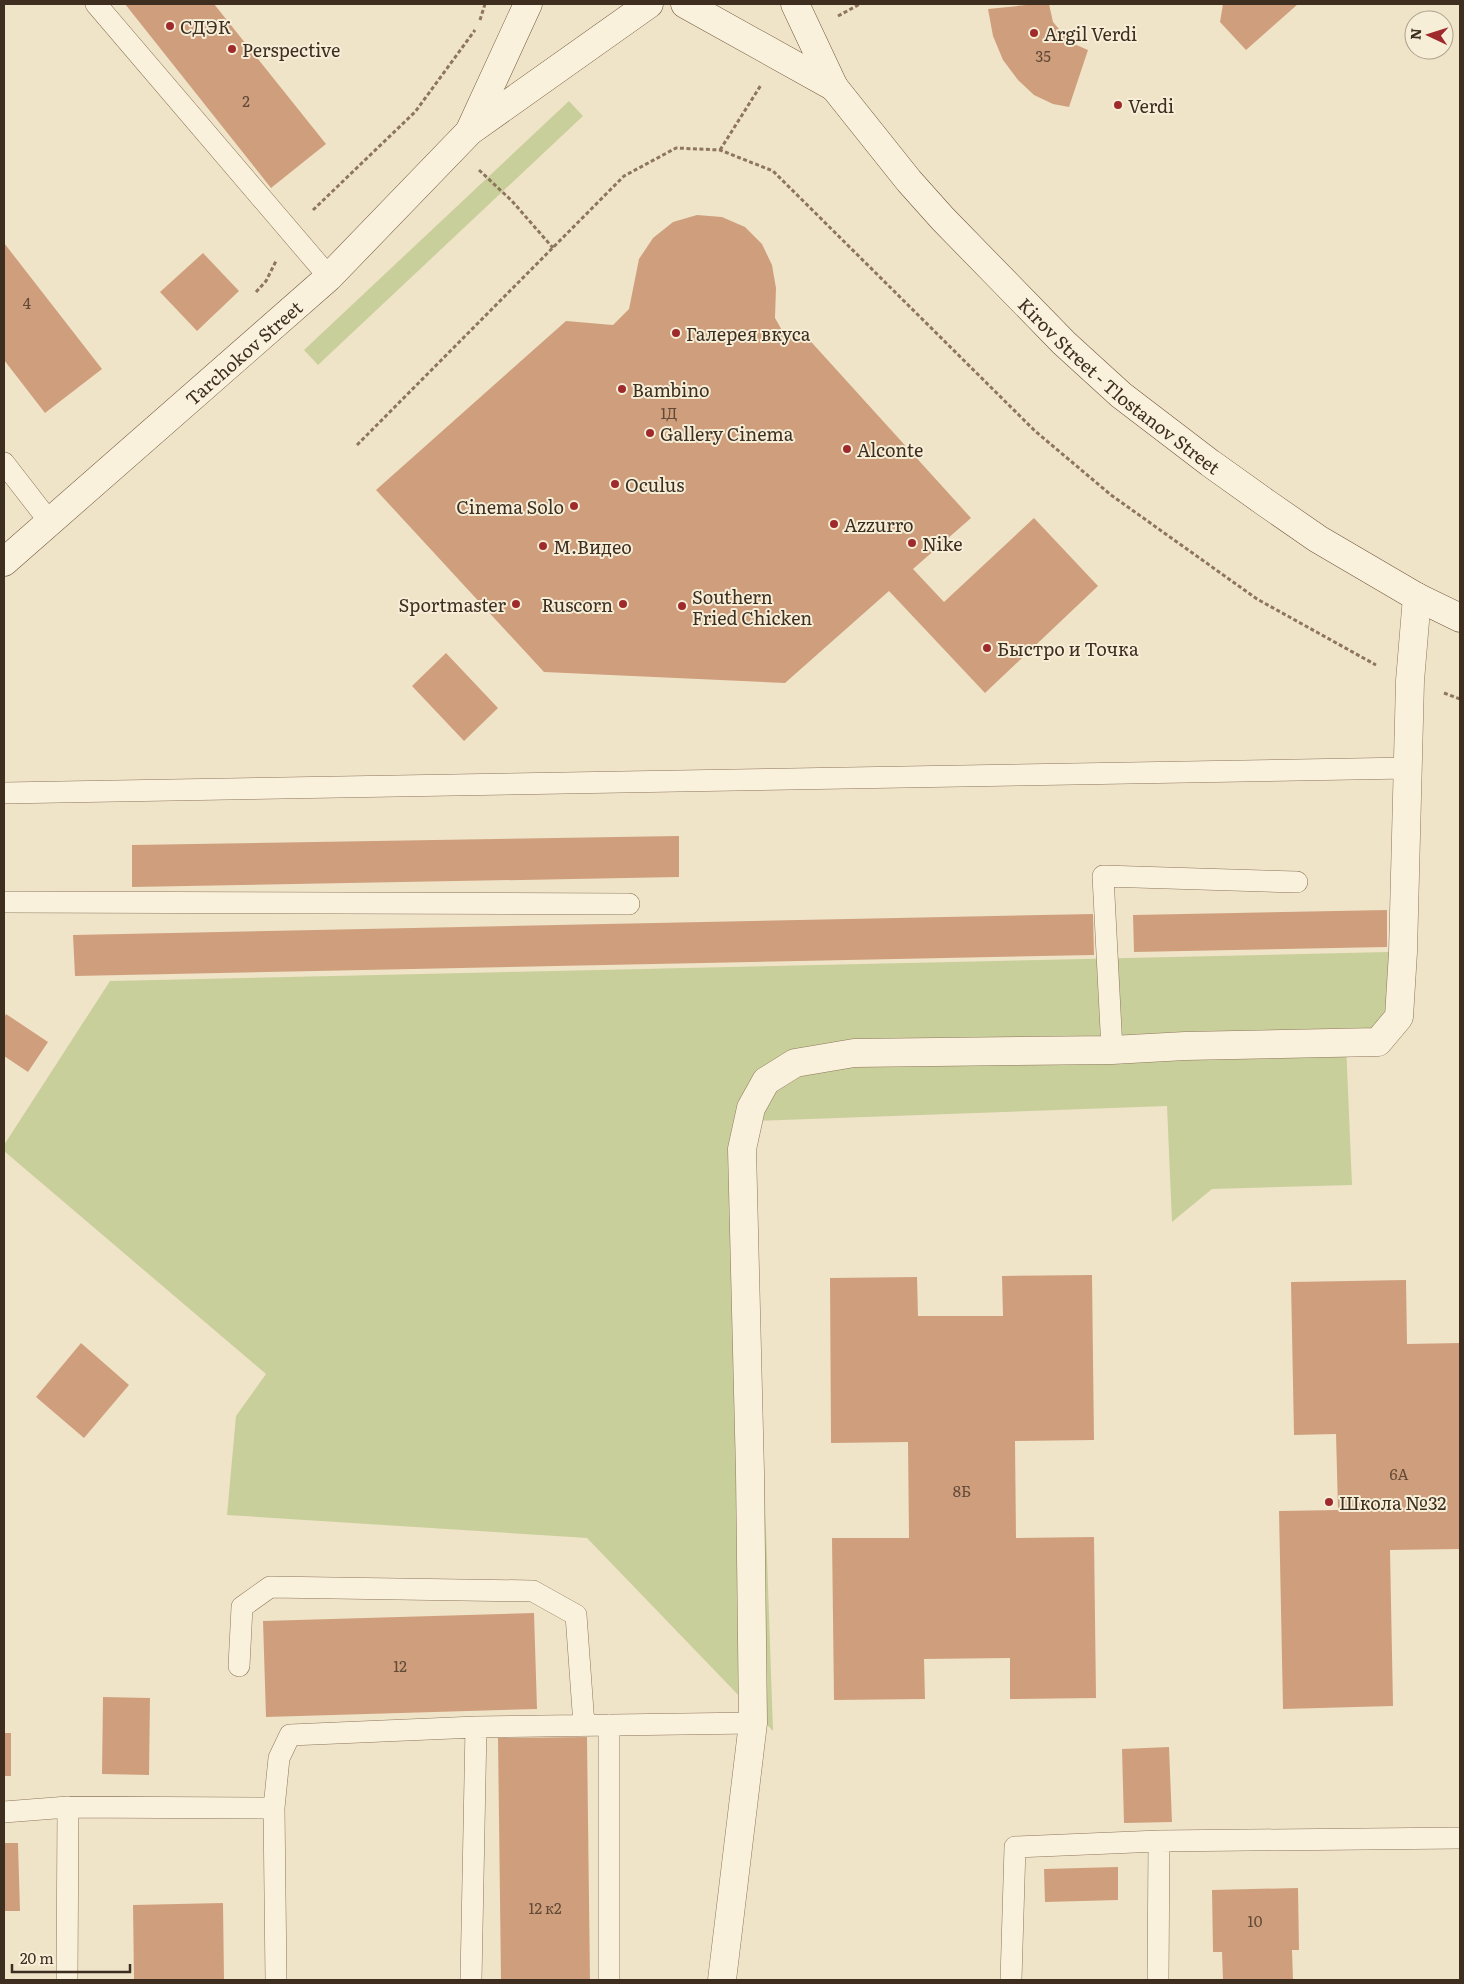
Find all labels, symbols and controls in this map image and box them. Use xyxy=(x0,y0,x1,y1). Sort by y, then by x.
north arrow xyxy=(1404,10,1454,60)
place label: СДЭК xyxy=(180,13,231,40)
marker: СДЭК xyxy=(164,20,176,32)
place label: Argil Verdi xyxy=(1044,20,1137,47)
marker: Argil Verdi xyxy=(1028,27,1040,39)
text: N xyxy=(1405,27,1425,41)
place label: Perspective xyxy=(242,36,340,63)
marker: Perspective xyxy=(226,43,238,55)
house number: 35 xyxy=(1035,44,1051,67)
house number: 2 xyxy=(242,89,250,112)
place label: Verdi xyxy=(1128,92,1174,119)
marker: Verdi xyxy=(1112,99,1124,111)
house number: 4 xyxy=(23,291,31,314)
street label: Kirov Street - Tlostanov Street xyxy=(1013,291,1227,480)
street label: Tarchokov Street xyxy=(179,293,308,411)
place label: Галерея вкуса xyxy=(686,320,811,347)
marker: Галерея вкуса xyxy=(670,327,682,339)
place label: Bambino xyxy=(632,376,710,403)
marker: Bambino xyxy=(616,383,628,395)
house number: 1Д xyxy=(661,401,678,424)
place label: Gallery Cinema xyxy=(660,420,794,447)
marker: Gallery Cinema xyxy=(644,427,656,439)
place label: Alconte xyxy=(857,436,923,463)
marker: Alconte xyxy=(841,443,853,455)
place label: Oculus xyxy=(625,471,684,498)
marker: Oculus xyxy=(609,478,621,490)
place label: Cinema Solo xyxy=(456,493,564,520)
marker: Cinema Solo xyxy=(568,500,580,512)
place label: Azzurro xyxy=(844,511,914,538)
marker: Azzurro xyxy=(828,518,840,530)
place label: Nike xyxy=(922,530,963,557)
place label: М.Видео xyxy=(553,533,632,560)
marker: Nike xyxy=(906,537,918,549)
marker: М.Видео xyxy=(537,540,549,552)
place label: Southern Fried Chicken xyxy=(692,583,812,631)
place label: Sportmaster xyxy=(399,591,506,618)
place label: Ruscorn xyxy=(542,591,613,618)
marker: Sportmaster xyxy=(510,598,522,610)
marker: Ruscorn xyxy=(617,598,629,610)
marker: Southern Fried Chicken xyxy=(676,600,688,612)
place label: Быстро и Точка xyxy=(997,635,1139,662)
marker: Быстро и Точка xyxy=(981,642,993,654)
house number: 6А xyxy=(1389,1462,1409,1485)
house number: 8Б xyxy=(953,1479,971,1502)
place label: Школа №32 xyxy=(1339,1489,1446,1516)
marker: Школа №32 xyxy=(1323,1496,1335,1508)
house number: 12 xyxy=(393,1654,407,1677)
house number: 12 к2 xyxy=(528,1896,562,1919)
house number: 10 xyxy=(1248,1909,1263,1932)
scale bar xyxy=(12,1942,130,1974)
text: 20 m xyxy=(20,1946,54,1969)

